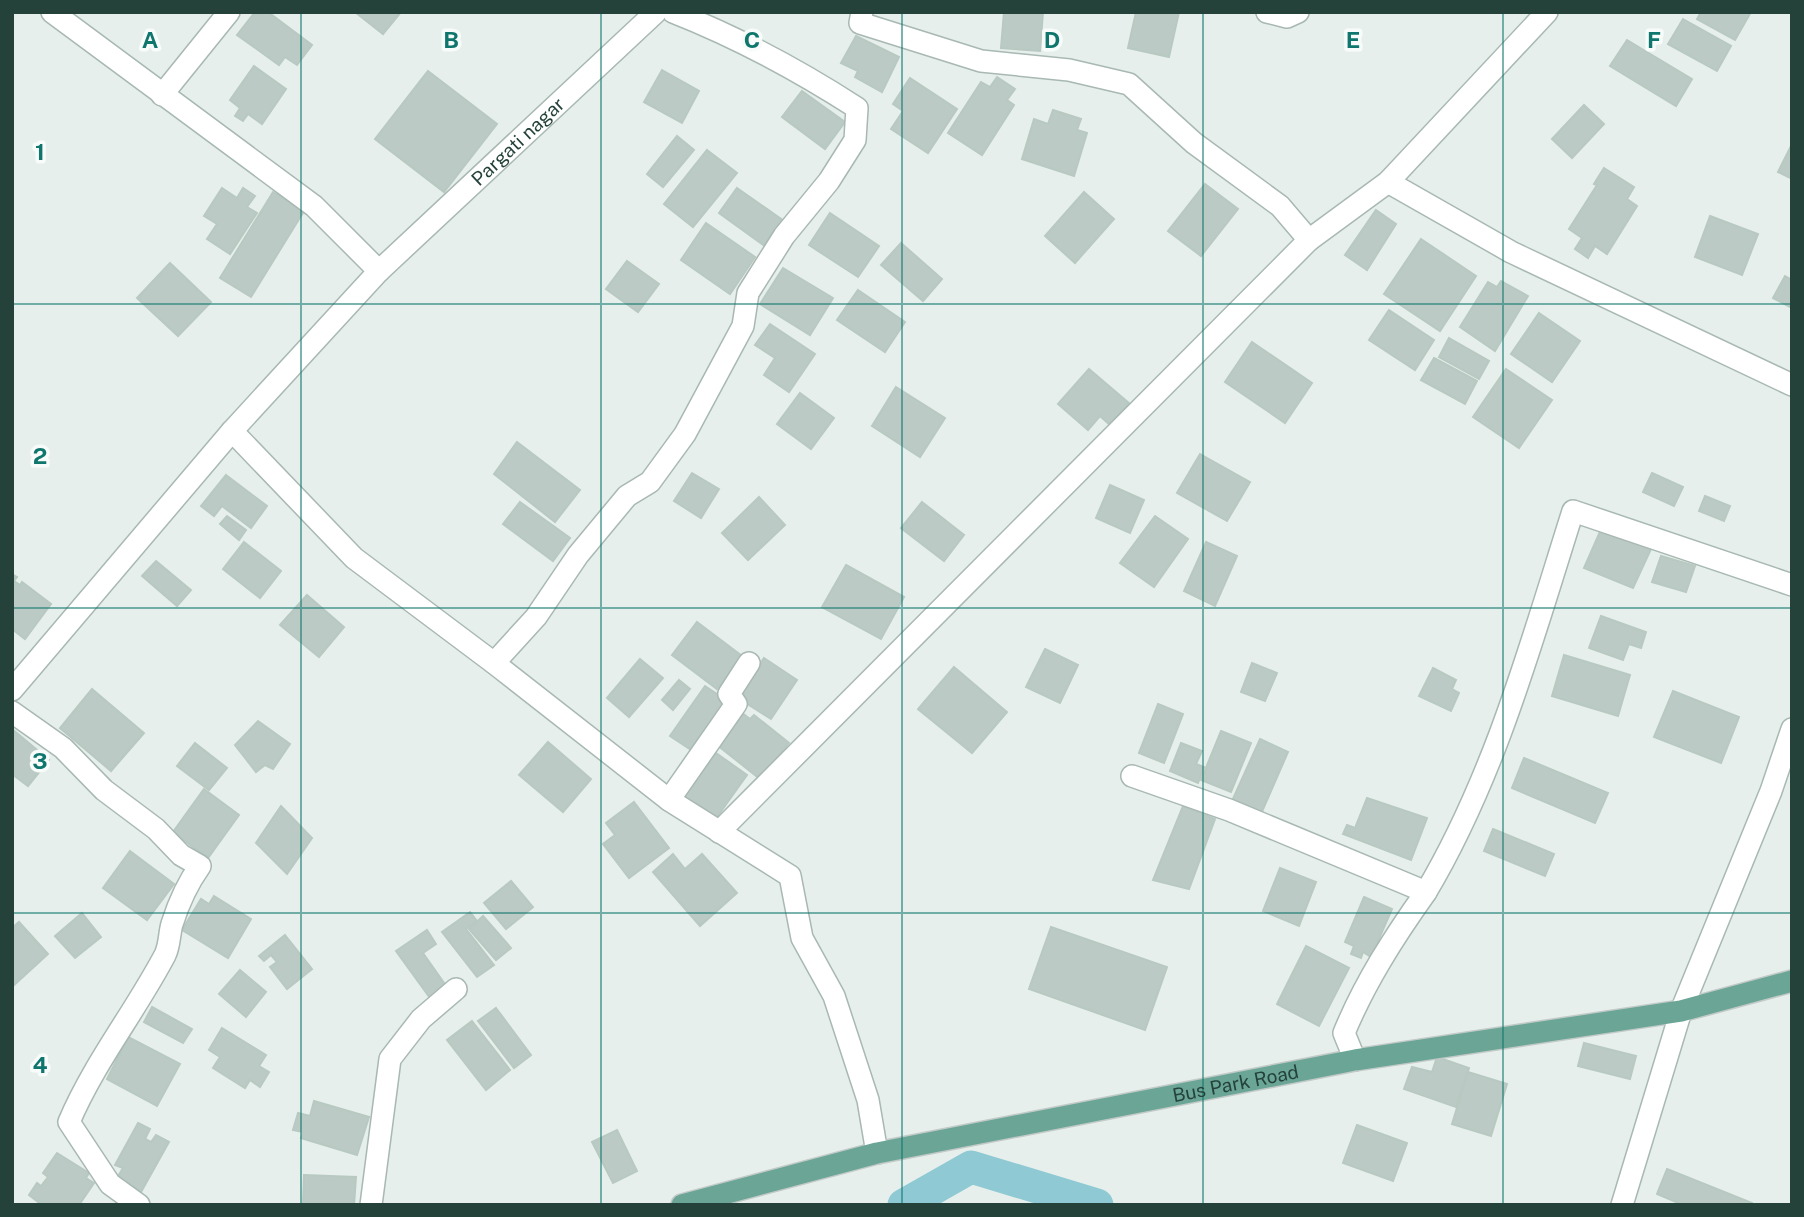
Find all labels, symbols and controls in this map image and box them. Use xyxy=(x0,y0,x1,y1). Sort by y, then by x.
text: A xyxy=(142,26,159,53)
text: B xyxy=(443,26,459,53)
text: C xyxy=(744,26,760,53)
text: D xyxy=(1044,26,1060,53)
text: E xyxy=(1346,26,1360,53)
text: F xyxy=(1647,26,1661,53)
street label: Pargati nagar xyxy=(467,93,569,190)
text: 1 xyxy=(35,138,45,165)
text: 2 xyxy=(33,442,47,469)
text: 3 xyxy=(32,747,48,774)
text: 4 xyxy=(32,1051,48,1078)
street label: Bus Park Road xyxy=(1170,1060,1300,1106)

